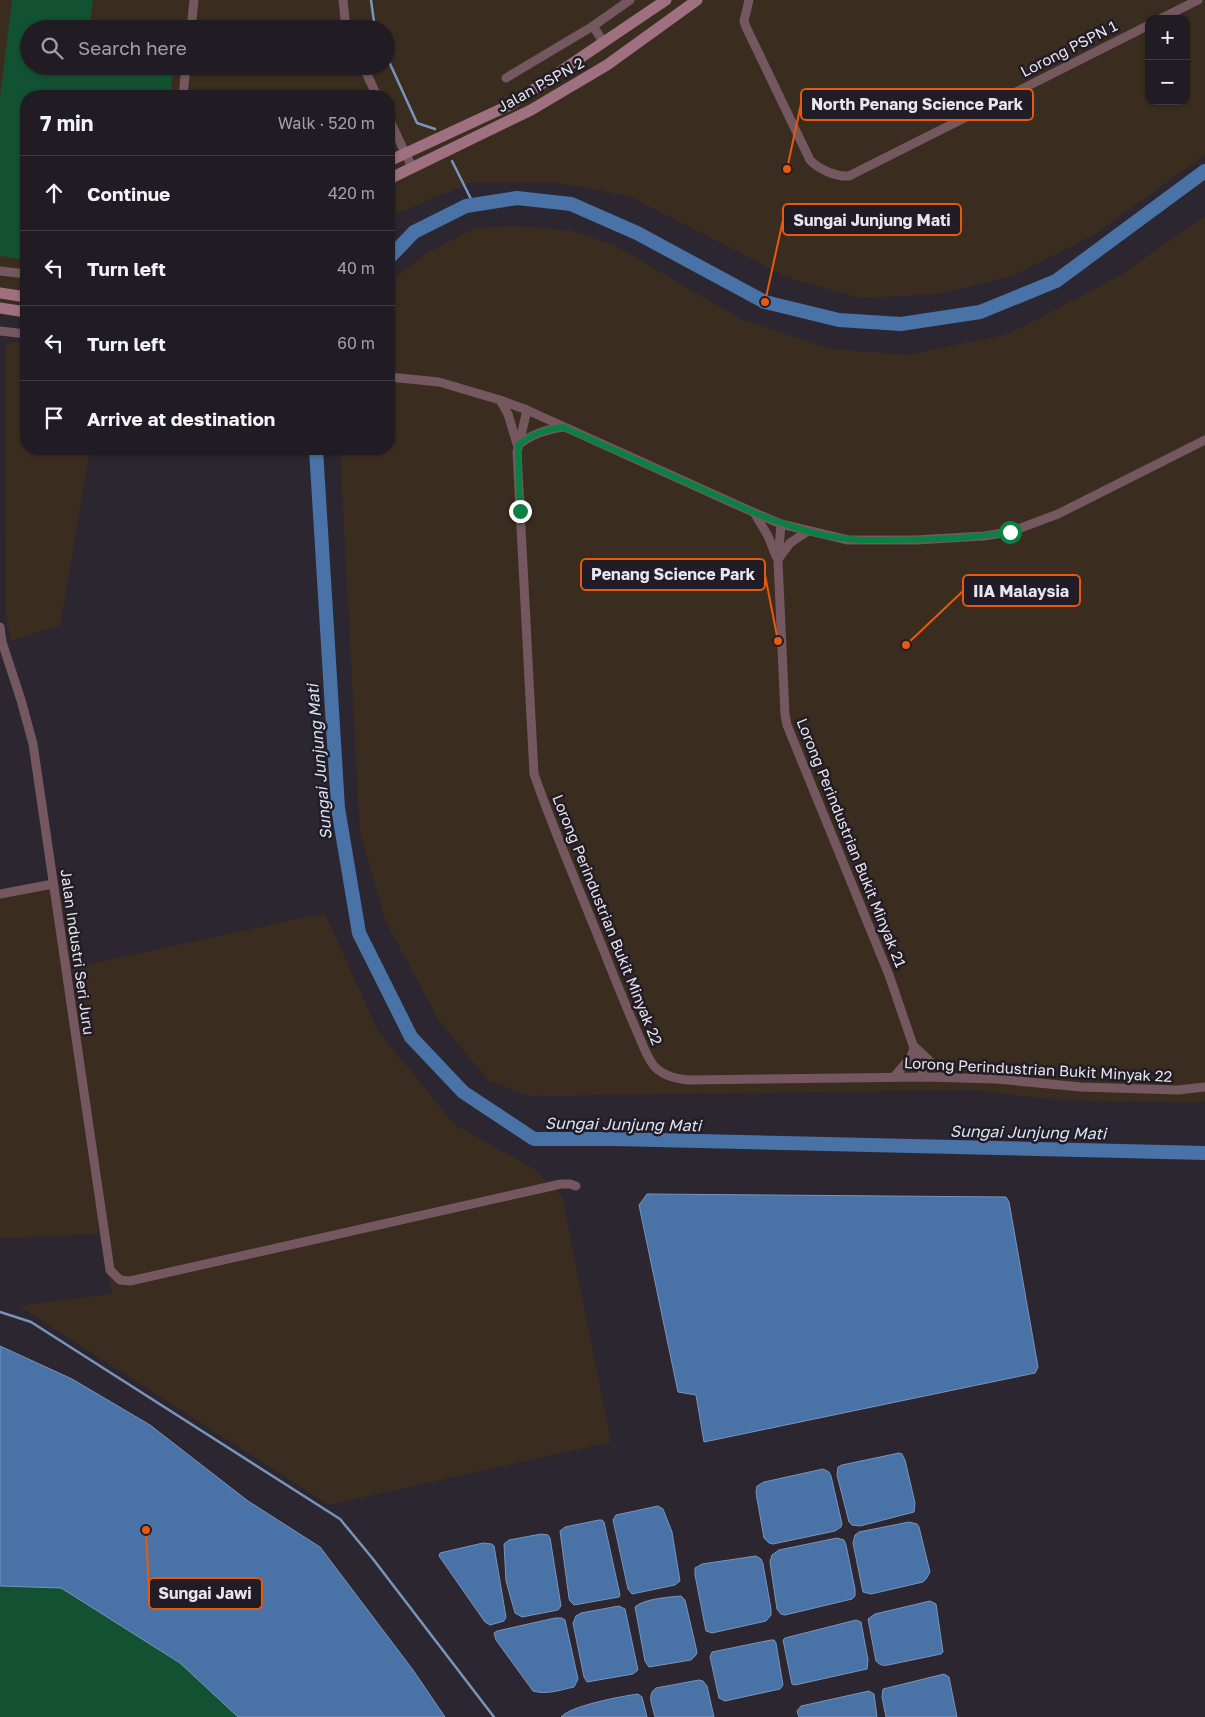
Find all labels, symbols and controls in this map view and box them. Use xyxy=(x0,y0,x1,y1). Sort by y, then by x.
map controls xyxy=(1145,15,1190,105)
button: + xyxy=(1145,15,1190,60)
street label: Lorong PSPN 1 xyxy=(1017,16,1120,80)
search box xyxy=(20,20,395,75)
icon: search xyxy=(38,34,66,62)
text: Search here xyxy=(78,36,187,59)
street label: Jalan PSPN 2 xyxy=(494,53,587,115)
button: − xyxy=(1145,60,1190,105)
callout: North Penang Science Park xyxy=(801,89,1033,120)
text: North Penang Science Park xyxy=(811,94,1024,114)
text: 7 min xyxy=(40,110,94,136)
text: Walk · 520 m xyxy=(278,113,375,133)
icon: ahead xyxy=(40,179,68,207)
text: Continue xyxy=(87,182,170,205)
text: 420 m xyxy=(328,183,375,203)
callout: Sungai Junjung Mati xyxy=(783,204,961,235)
text: Sungai Junjung Mati xyxy=(793,210,951,230)
icon: left xyxy=(40,254,68,282)
text: Turn left xyxy=(87,257,166,280)
text: 40 m xyxy=(337,258,375,278)
icon: left xyxy=(40,329,68,357)
text: Turn left xyxy=(87,332,166,355)
text: 60 m xyxy=(337,333,375,353)
icon: arrive xyxy=(40,404,68,432)
text: Arrive at destination xyxy=(87,407,275,430)
route end xyxy=(509,500,532,523)
route start xyxy=(999,521,1022,544)
callout: Penang Science Park xyxy=(581,559,765,590)
text: Penang Science Park xyxy=(591,564,756,584)
callout: IIA Malaysia xyxy=(963,575,1080,606)
text: IIA Malaysia xyxy=(973,581,1069,601)
water label: Sungai Junjung Mati xyxy=(302,682,336,841)
street label: Lorong Perindustrian Bukit Minyak 21 xyxy=(794,715,910,970)
street label: Lorong Perindustrian Bukit Minyak 22 xyxy=(549,792,667,1048)
street label: Jalan Industri Seri Juru xyxy=(57,868,99,1036)
street label: Lorong Perindustrian Bukit Minyak 22 xyxy=(903,1053,1173,1085)
water label: Sungai Junjung Mati xyxy=(545,1113,703,1135)
water label: Sungai Junjung Mati xyxy=(950,1121,1108,1143)
callout: Sungai Jawi xyxy=(149,1578,262,1609)
text: Sungai Jawi xyxy=(158,1583,252,1603)

